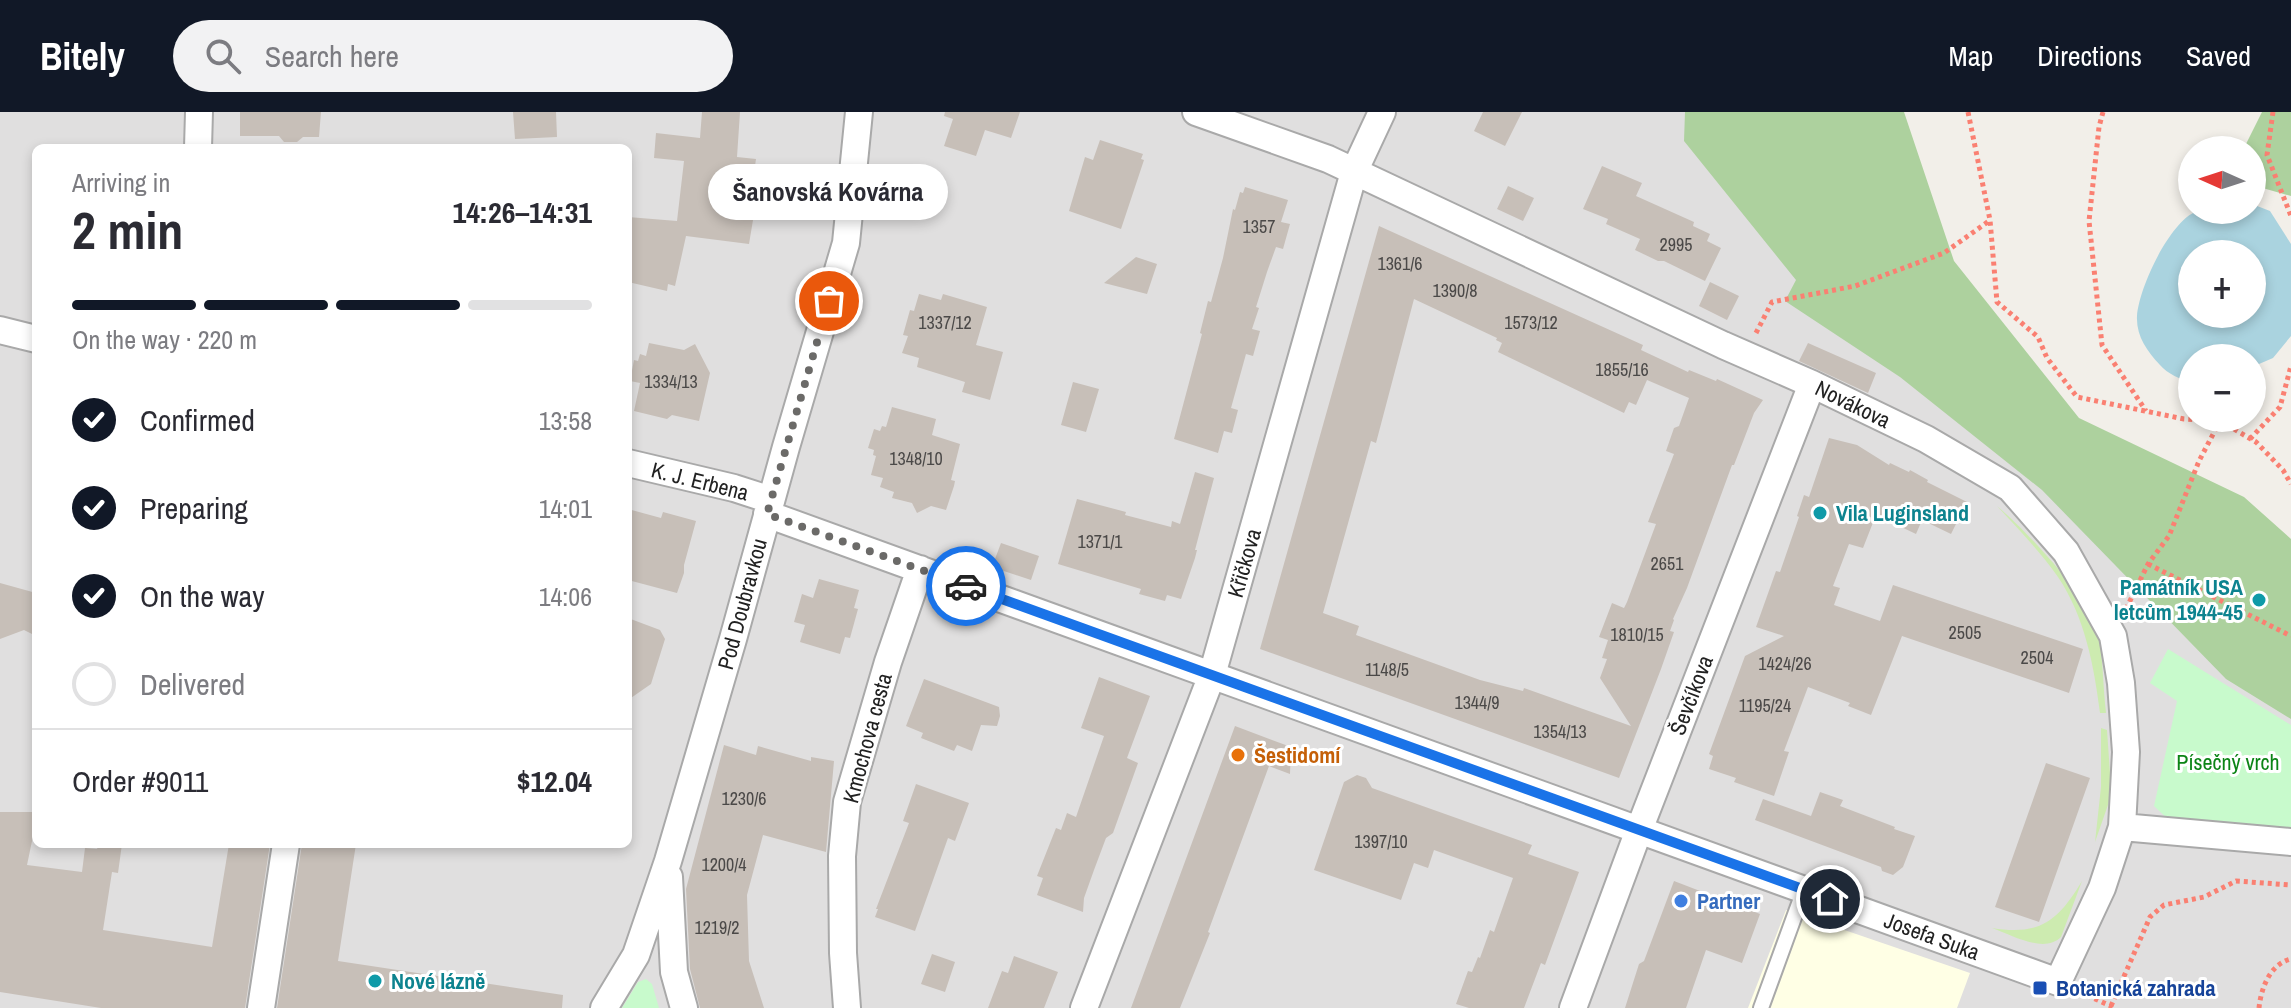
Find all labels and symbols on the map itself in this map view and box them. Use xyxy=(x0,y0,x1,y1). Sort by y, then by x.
north arrow xyxy=(2178,136,2266,224)
callout: Šanovská Kovárna xyxy=(709,165,949,221)
house number: 1357 xyxy=(1243,214,1275,239)
house number: 2995 xyxy=(1660,232,1692,257)
house number: 1361/6 xyxy=(1377,251,1423,276)
pin xyxy=(795,267,863,335)
house number: 1390/8 xyxy=(1432,278,1478,303)
house number: 1337/12 xyxy=(918,310,972,335)
house number: 1573/12 xyxy=(1504,310,1558,335)
house number: 1855/16 xyxy=(1595,357,1649,382)
house number: 1334/13 xyxy=(644,369,698,394)
street label: Novákova xyxy=(1810,373,1896,435)
house number: 1348/10 xyxy=(889,446,943,471)
street label: K. J. Erbena xyxy=(648,454,752,508)
place label: Vila Luginsland xyxy=(1836,498,1969,528)
marker: Vila Luginsland xyxy=(1811,504,1829,522)
street label: Křičkova xyxy=(1220,525,1268,601)
house number: 1371/1 xyxy=(1077,529,1123,554)
street label: Pod Doubravkou xyxy=(710,535,774,673)
courier xyxy=(926,546,1006,626)
house number: 2651 xyxy=(1651,551,1684,576)
place label: Památník USA letcům 1944-45 xyxy=(2114,572,2243,627)
marker: Památník USA letcům 1944-45 xyxy=(2250,591,2268,609)
house number: 2505 xyxy=(1949,620,1981,645)
house number: 1810/15 xyxy=(1610,622,1664,647)
house number: 2504 xyxy=(2021,645,2053,670)
street label: Ševčíkova xyxy=(1662,651,1720,739)
house number: 1424/26 xyxy=(1758,651,1812,676)
house number: 1148/5 xyxy=(1365,657,1409,682)
street label: Kmochova cesta xyxy=(835,670,899,806)
house number: 1344/9 xyxy=(1454,690,1500,715)
house number: 1195/24 xyxy=(1739,693,1791,718)
house number: 1354/13 xyxy=(1533,719,1587,744)
place label: Šestidomí xyxy=(1254,740,1341,770)
marker: Šestidomí xyxy=(1229,746,1247,764)
park label: Písečný vrch xyxy=(2176,747,2280,777)
house number: 1230/6 xyxy=(721,786,767,811)
house number: 1397/10 xyxy=(1354,829,1408,854)
house number: 1200/4 xyxy=(701,852,747,877)
pin xyxy=(1796,865,1864,933)
place label: Partner xyxy=(1697,886,1760,916)
marker: Partner xyxy=(1672,892,1690,910)
street label: Josefa Suka xyxy=(1880,905,1984,967)
house number: 1219/2 xyxy=(694,915,740,940)
place label: Nové lázně xyxy=(391,966,485,996)
marker: Nové lázně xyxy=(366,972,384,990)
place label: Botanická zahrada xyxy=(2056,973,2215,1003)
marker: Botanická zahrada xyxy=(2031,979,2049,997)

